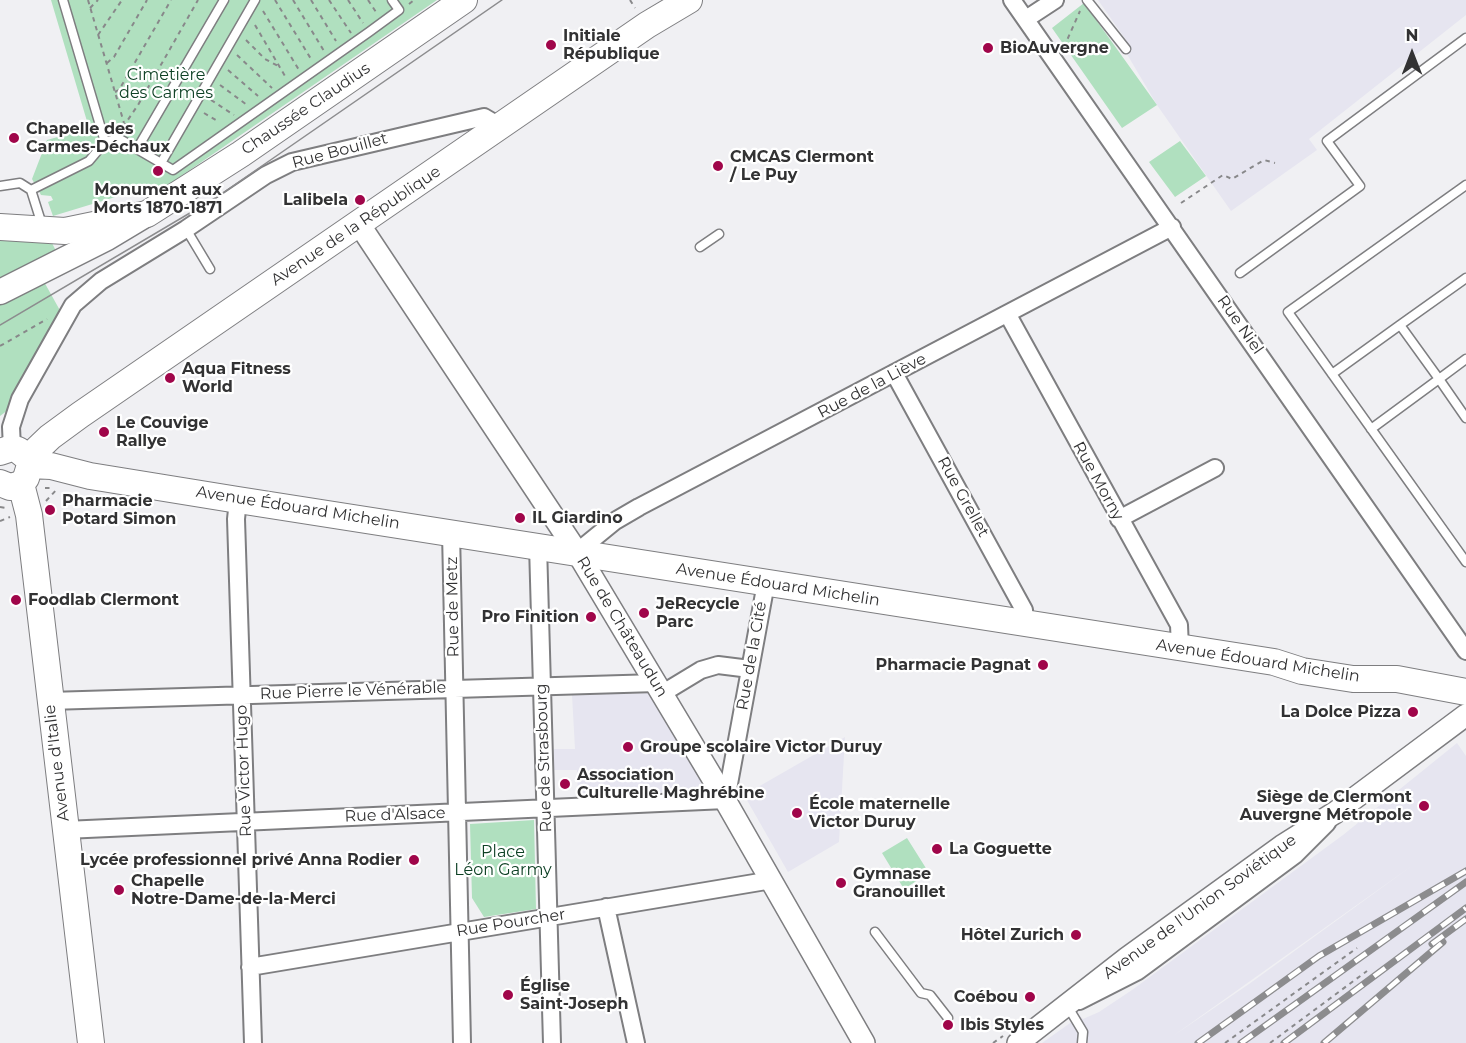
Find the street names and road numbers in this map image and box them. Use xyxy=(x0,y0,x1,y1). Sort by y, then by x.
street label: Chaussée Claudius xyxy=(238,59,374,159)
street label: Rue Bouillet xyxy=(290,129,390,173)
street label: Avenue de la République xyxy=(267,162,445,290)
street label: Rue Niel xyxy=(1213,292,1267,358)
street label: Rue de la Liève xyxy=(814,349,930,423)
street label: Rue Morny xyxy=(1069,438,1127,524)
street label: Rue Grellet xyxy=(933,453,993,541)
street label: Avenue Édouard Michelin xyxy=(195,482,401,534)
street label: Rue de Châteaudun xyxy=(572,553,672,701)
street label: Rue de Metz xyxy=(443,557,463,657)
street label: Avenue Édouard Michelin xyxy=(675,559,881,611)
street label: Rue de la Cité xyxy=(733,600,771,712)
street label: Avenue Édouard Michelin xyxy=(1155,635,1361,687)
street label: Rue Pierre le Vénérable xyxy=(259,678,447,704)
street label: Rue de Strasbourg xyxy=(532,683,556,833)
street label: Avenue d'Italie xyxy=(40,704,74,822)
street label: Rue Victor Hugo xyxy=(232,705,256,837)
street label: Rue d'Alsace xyxy=(344,804,446,826)
street label: Avenue de l'Union Soviétique xyxy=(1100,830,1300,984)
street label: Rue Pourcher xyxy=(455,905,567,941)

